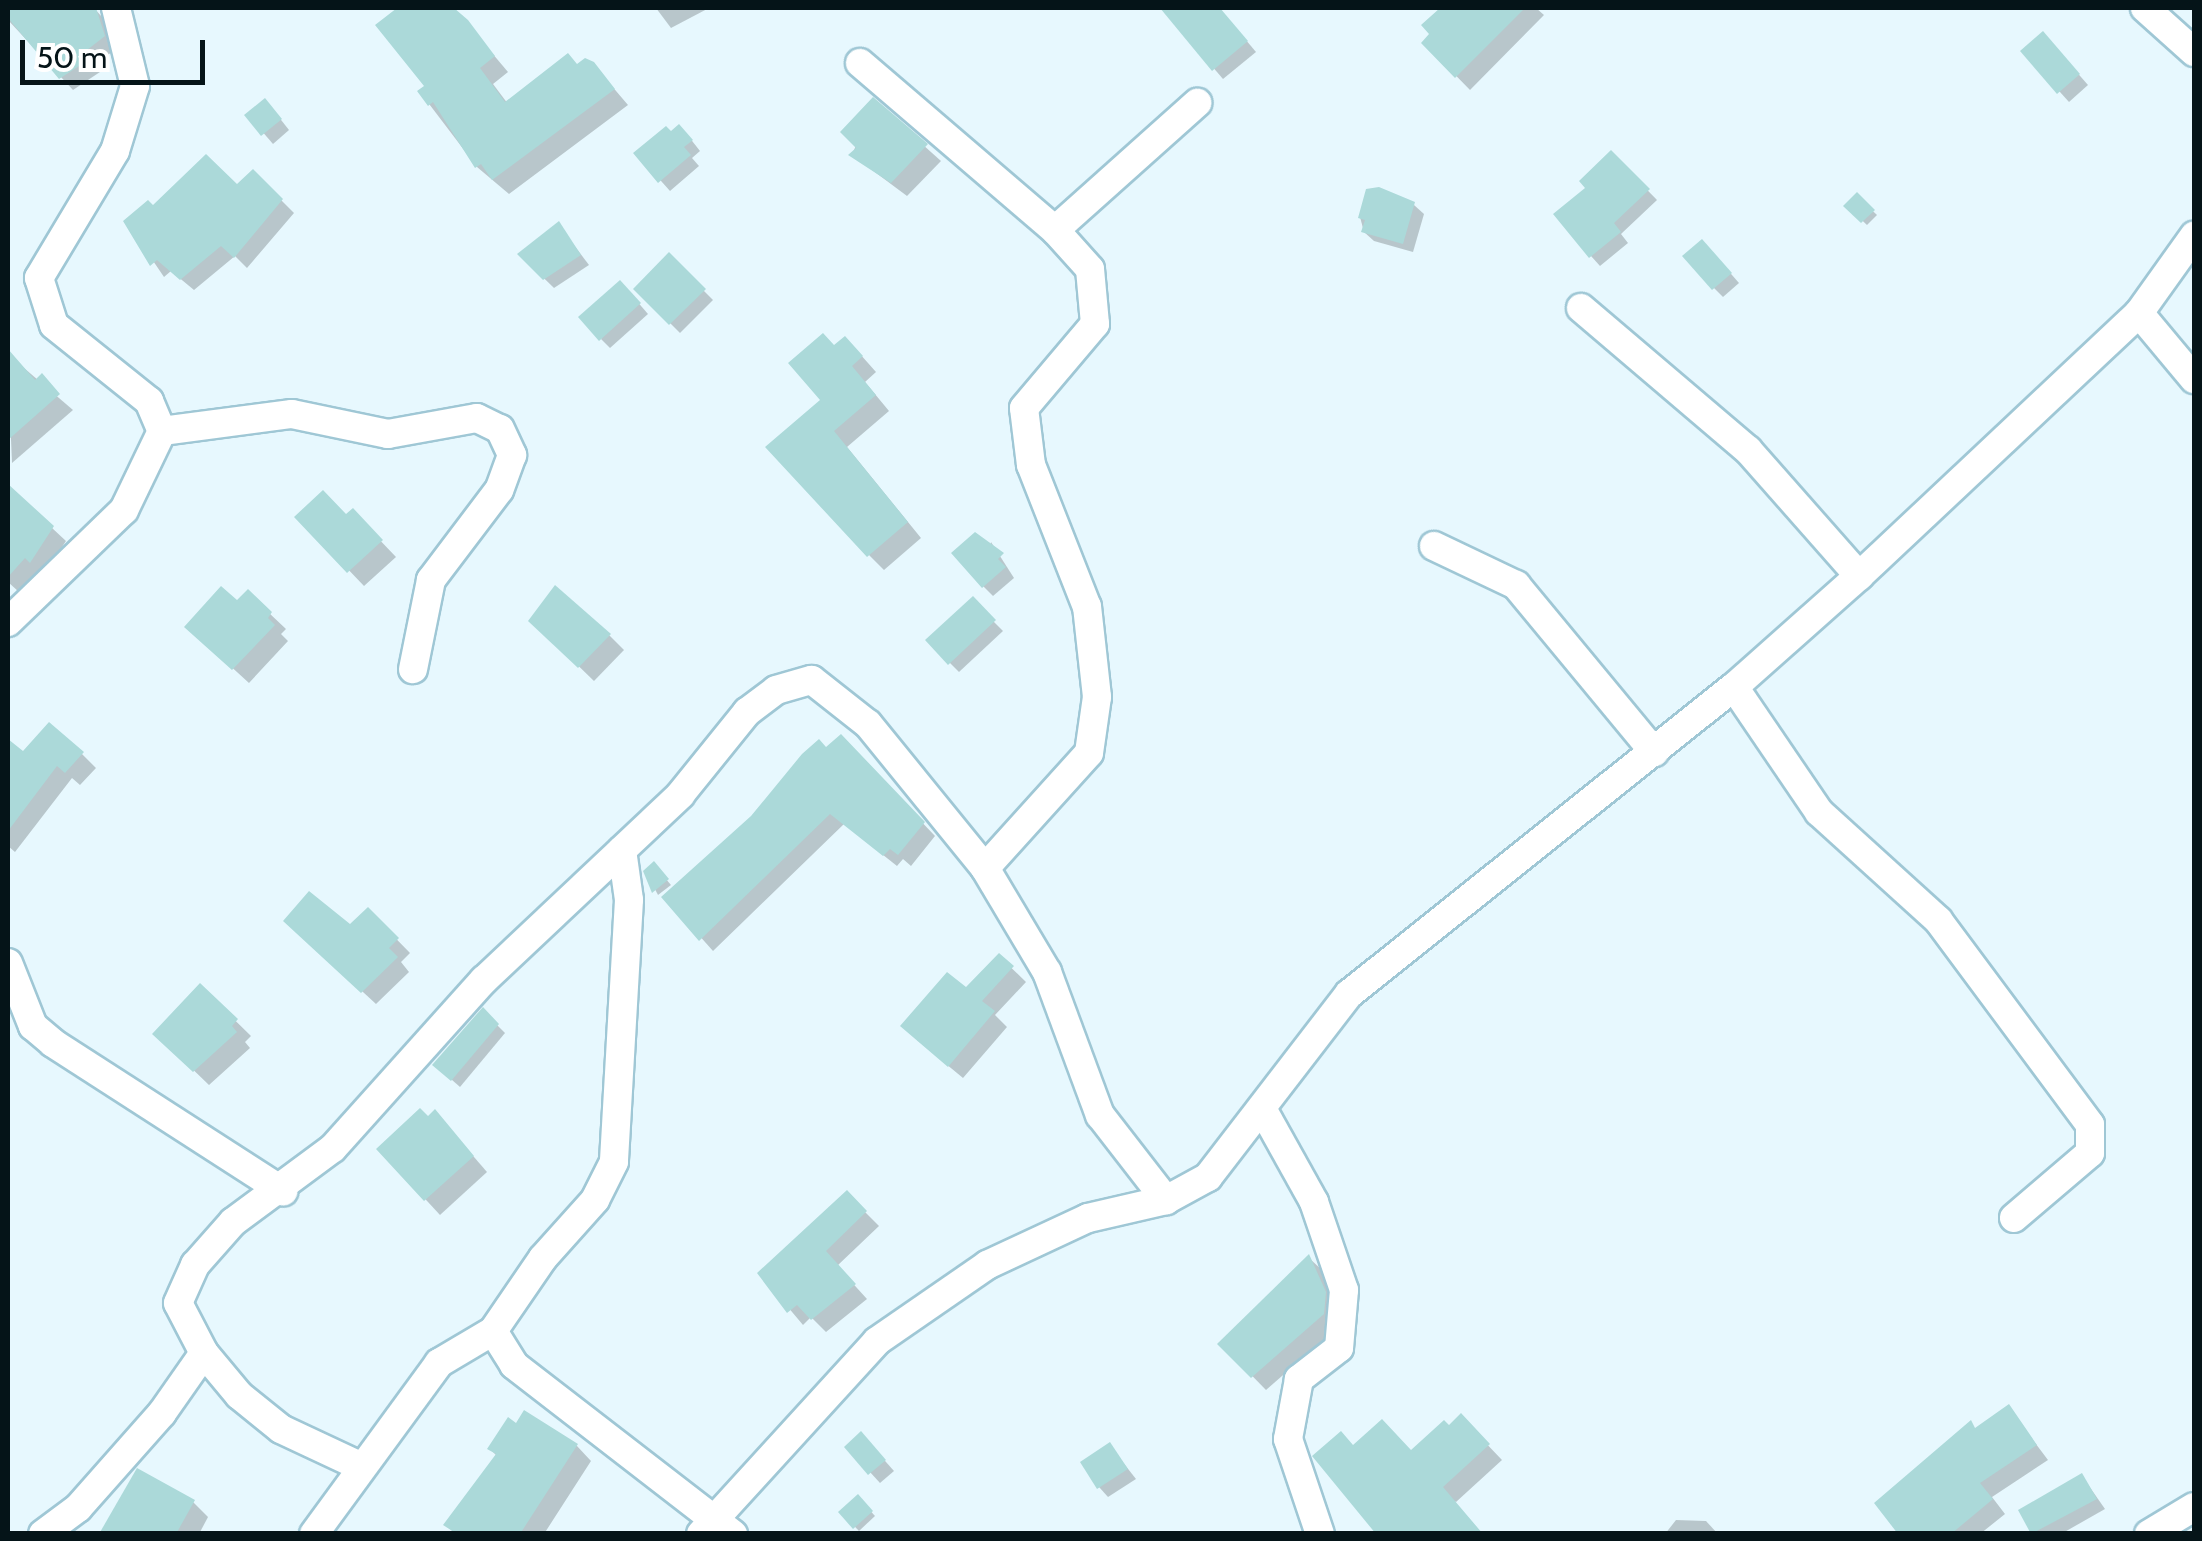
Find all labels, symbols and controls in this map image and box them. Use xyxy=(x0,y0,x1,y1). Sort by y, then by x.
scale bar xyxy=(25,20,210,82)
text: 50 m xyxy=(37,39,107,76)

